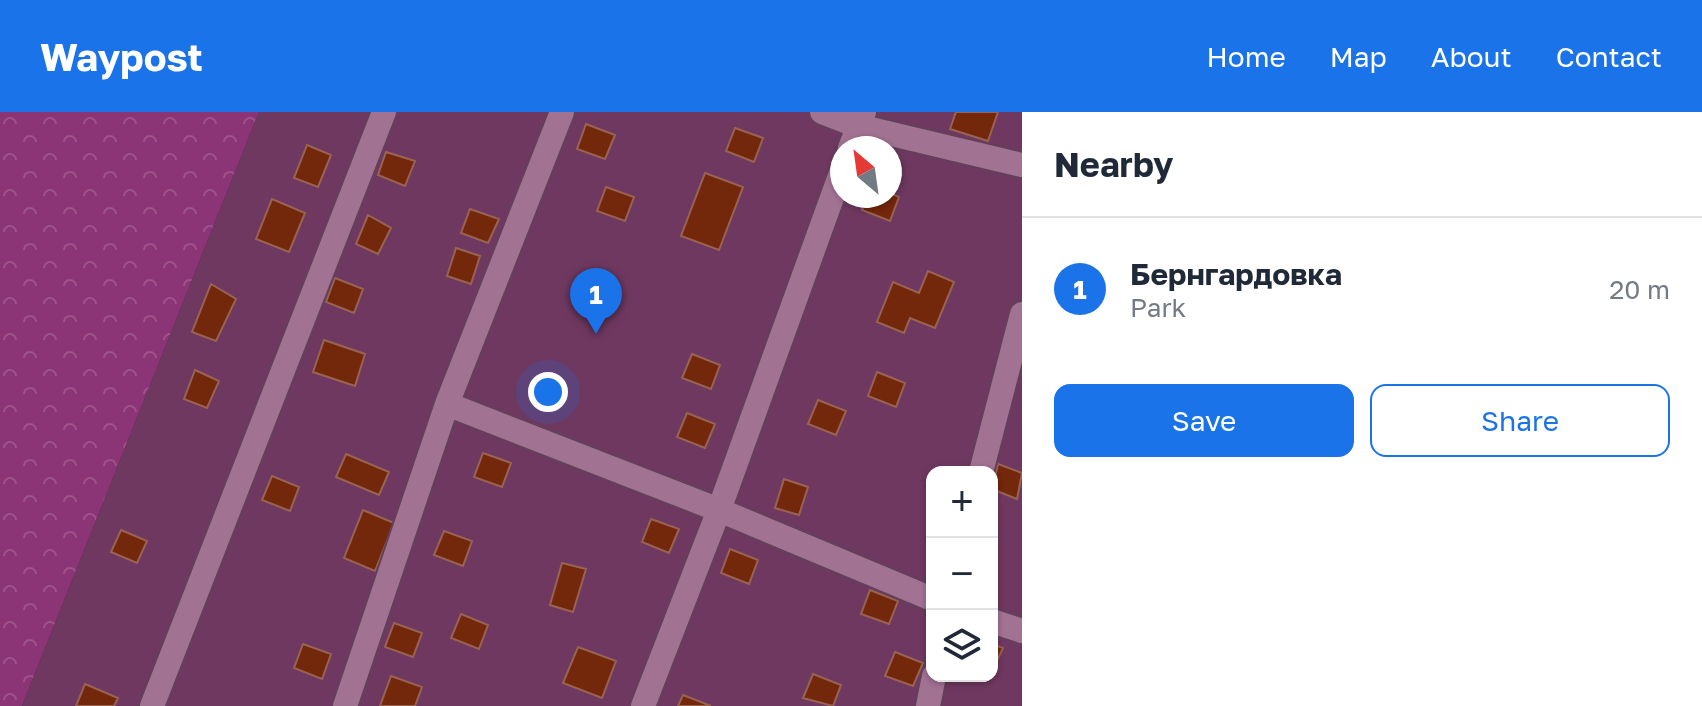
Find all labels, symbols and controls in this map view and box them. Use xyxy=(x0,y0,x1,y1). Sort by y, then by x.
text: Waypost xyxy=(40,34,203,79)
text: Home xyxy=(1207,40,1286,73)
text: Map xyxy=(1330,40,1387,73)
text: About xyxy=(1431,40,1512,73)
text: Contact xyxy=(1556,40,1662,73)
north arrow xyxy=(830,136,902,208)
text: Nearby xyxy=(1054,144,1174,184)
text: Бернгардовка xyxy=(1130,256,1342,292)
pin: 1 xyxy=(570,268,622,334)
text: 1 xyxy=(1073,274,1087,305)
text: 20 m xyxy=(1609,274,1670,305)
text: Park xyxy=(1130,292,1186,323)
your location xyxy=(528,372,568,412)
button: Save xyxy=(1054,384,1354,457)
button: Share xyxy=(1370,384,1670,457)
map controls xyxy=(926,466,998,682)
button: + xyxy=(926,466,998,538)
button: − xyxy=(926,538,998,610)
button: layers xyxy=(926,610,998,682)

